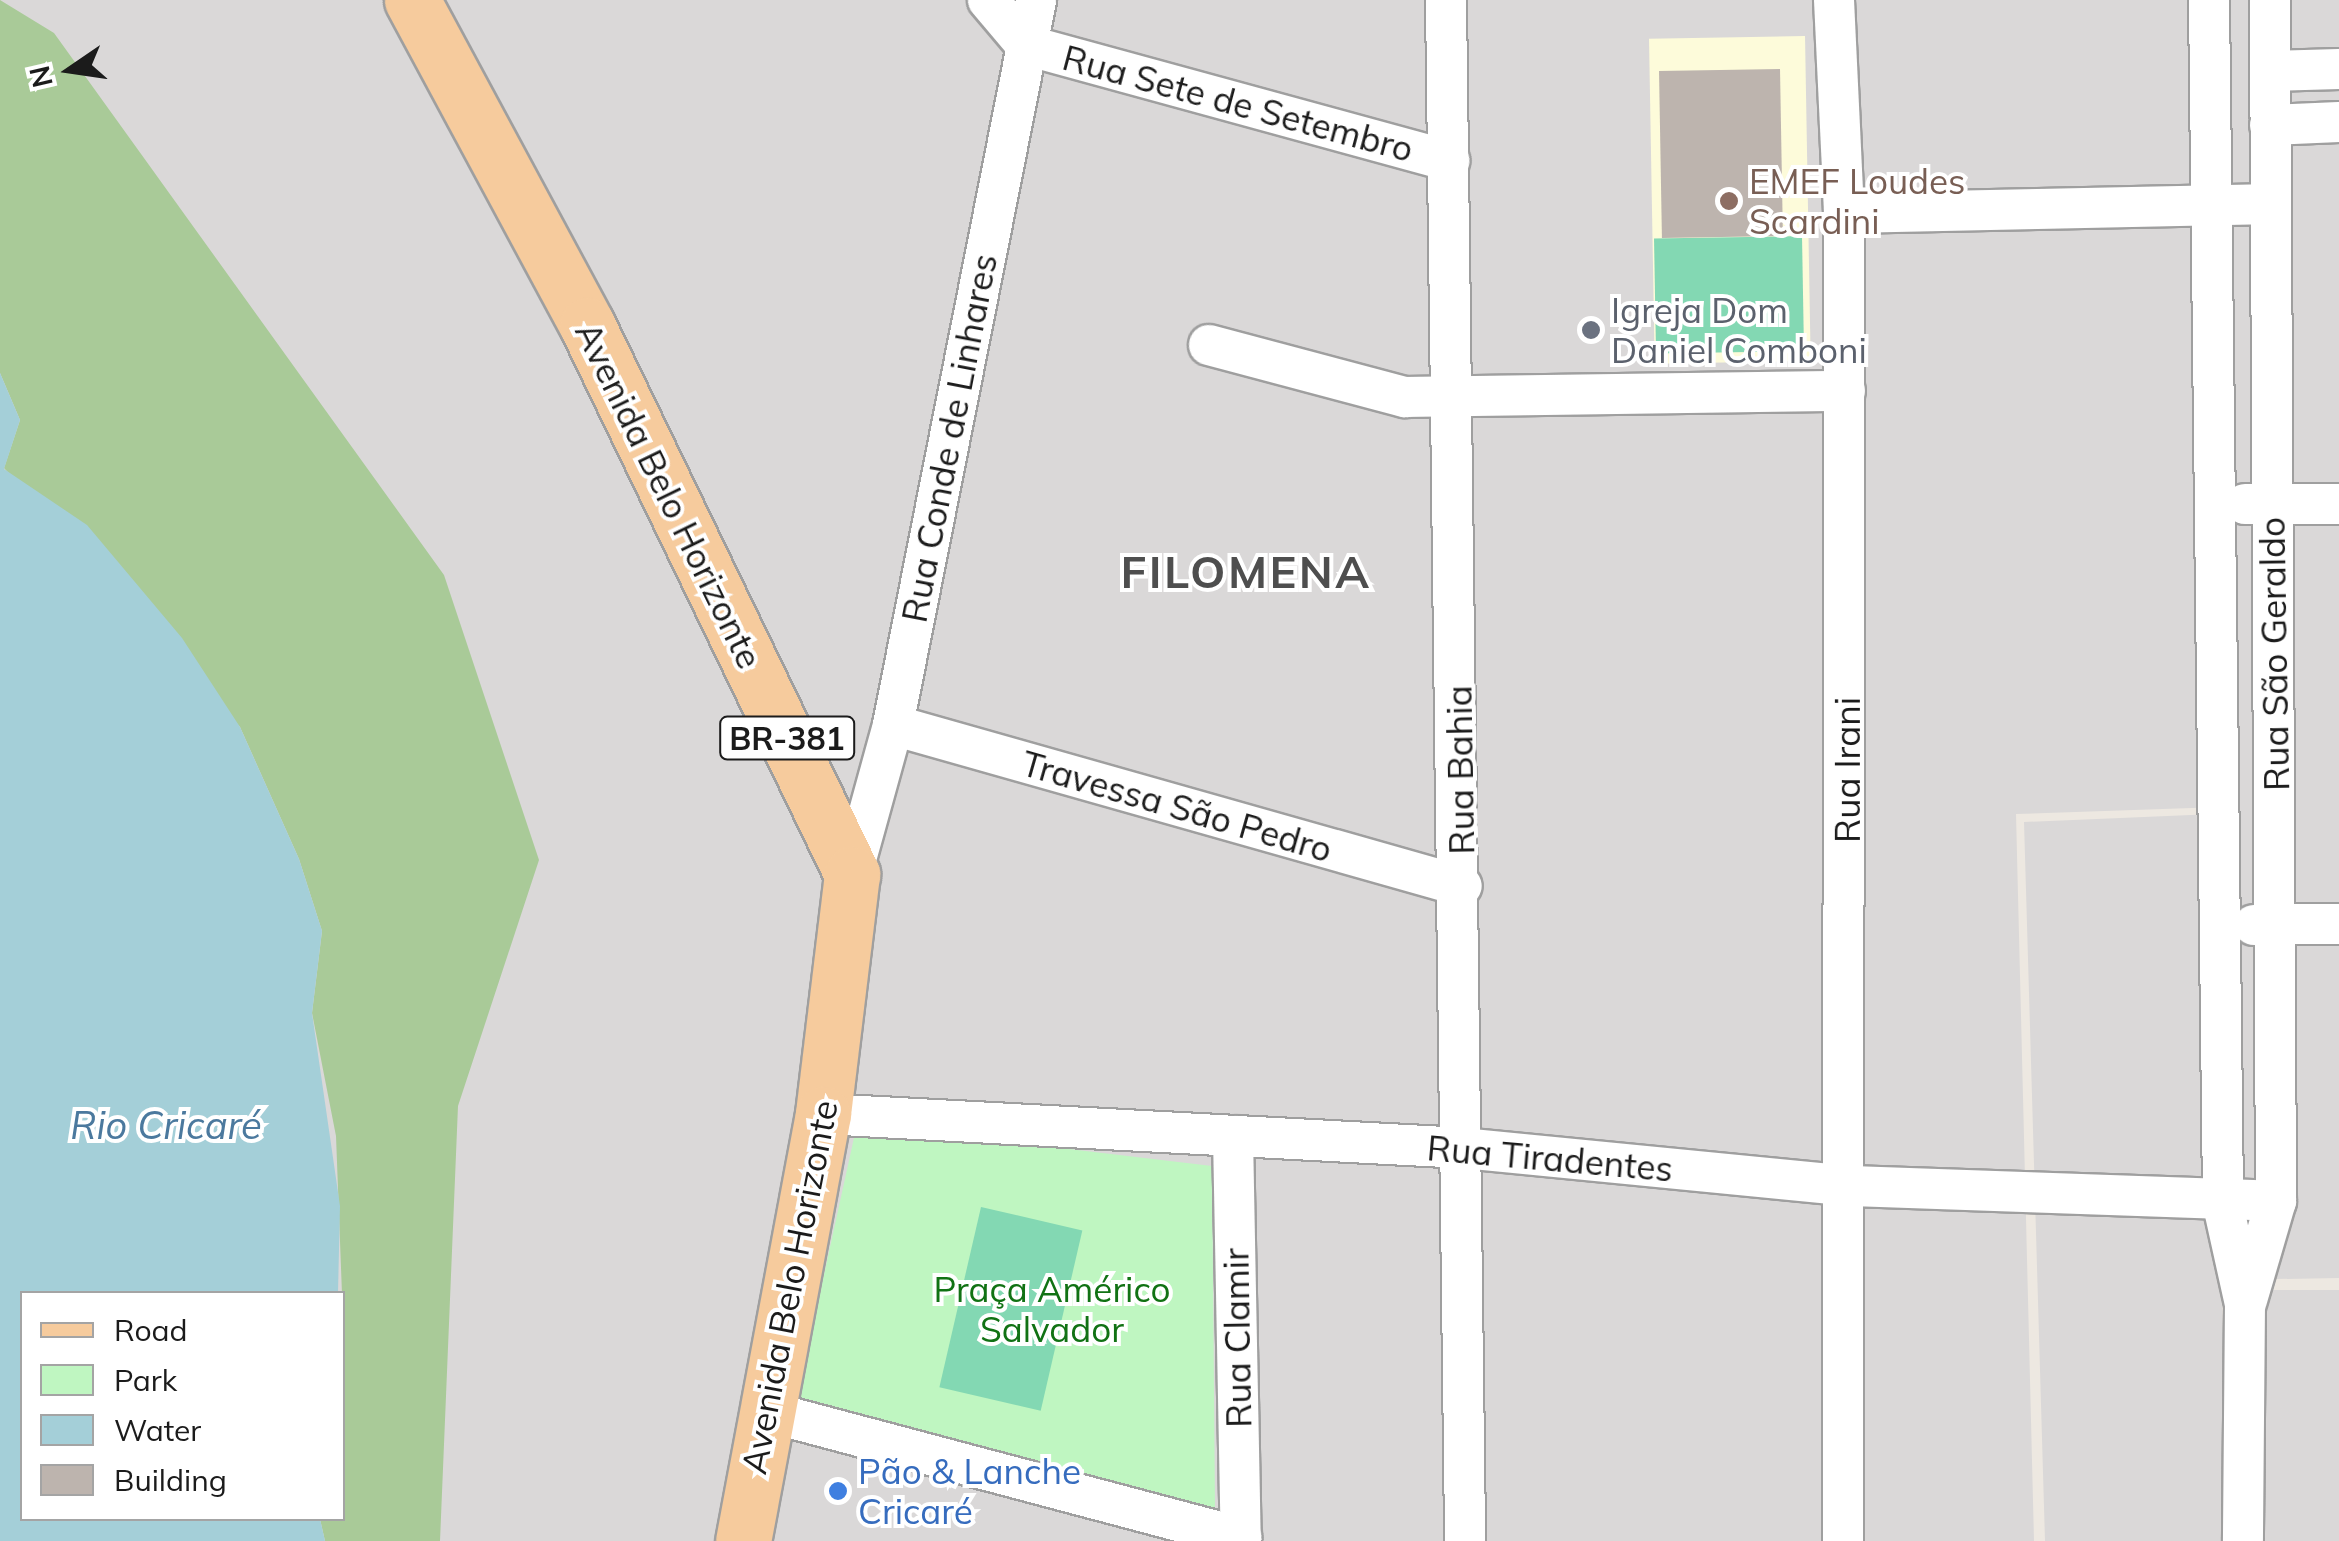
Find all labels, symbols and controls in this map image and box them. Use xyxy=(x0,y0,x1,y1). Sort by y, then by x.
north arrow xyxy=(20,20,120,120)
street label: Rua Sete de Setembro xyxy=(1058,36,1418,170)
text: N xyxy=(21,63,60,91)
place label: EMEF Loudes Scardini xyxy=(1749,160,1965,242)
marker: EMEF Loudes Scardini xyxy=(1718,190,1740,212)
street label: Rua Conde de Linhares xyxy=(893,250,1005,626)
place label: Igreja Dom Daniel Comboni xyxy=(1611,289,1867,371)
street label: Avenida Belo Horizonte xyxy=(567,315,771,675)
marker: Igreja Dom Daniel Comboni xyxy=(1580,319,1602,341)
street label: Rua São Geraldo xyxy=(2251,517,2297,791)
district label: FILOMENA xyxy=(1120,545,1372,599)
street label: Rua Bahia xyxy=(1438,685,1482,855)
street label: Rua Irani xyxy=(1826,697,1868,843)
road number: BR-381 xyxy=(717,711,857,765)
street label: Travessa São Pedro xyxy=(1017,742,1337,870)
street label: Avenida Belo Horizonte xyxy=(732,1097,846,1477)
water label: Rio Cricaré xyxy=(70,1103,262,1149)
street label: Rua Tiradentes xyxy=(1425,1126,1675,1190)
street label: Rua Clamir xyxy=(1214,1248,1260,1428)
park label: Praça Américo Salvador xyxy=(934,1268,1170,1350)
legend xyxy=(20,1291,345,1521)
text: Road xyxy=(114,1311,188,1349)
text: Park xyxy=(114,1361,177,1399)
text: Water xyxy=(114,1411,201,1449)
place label: Pão & Lanche Cricaré xyxy=(858,1450,1081,1532)
text: Building xyxy=(114,1461,227,1499)
marker: Pão & Lanche Cricaré xyxy=(827,1480,849,1502)

